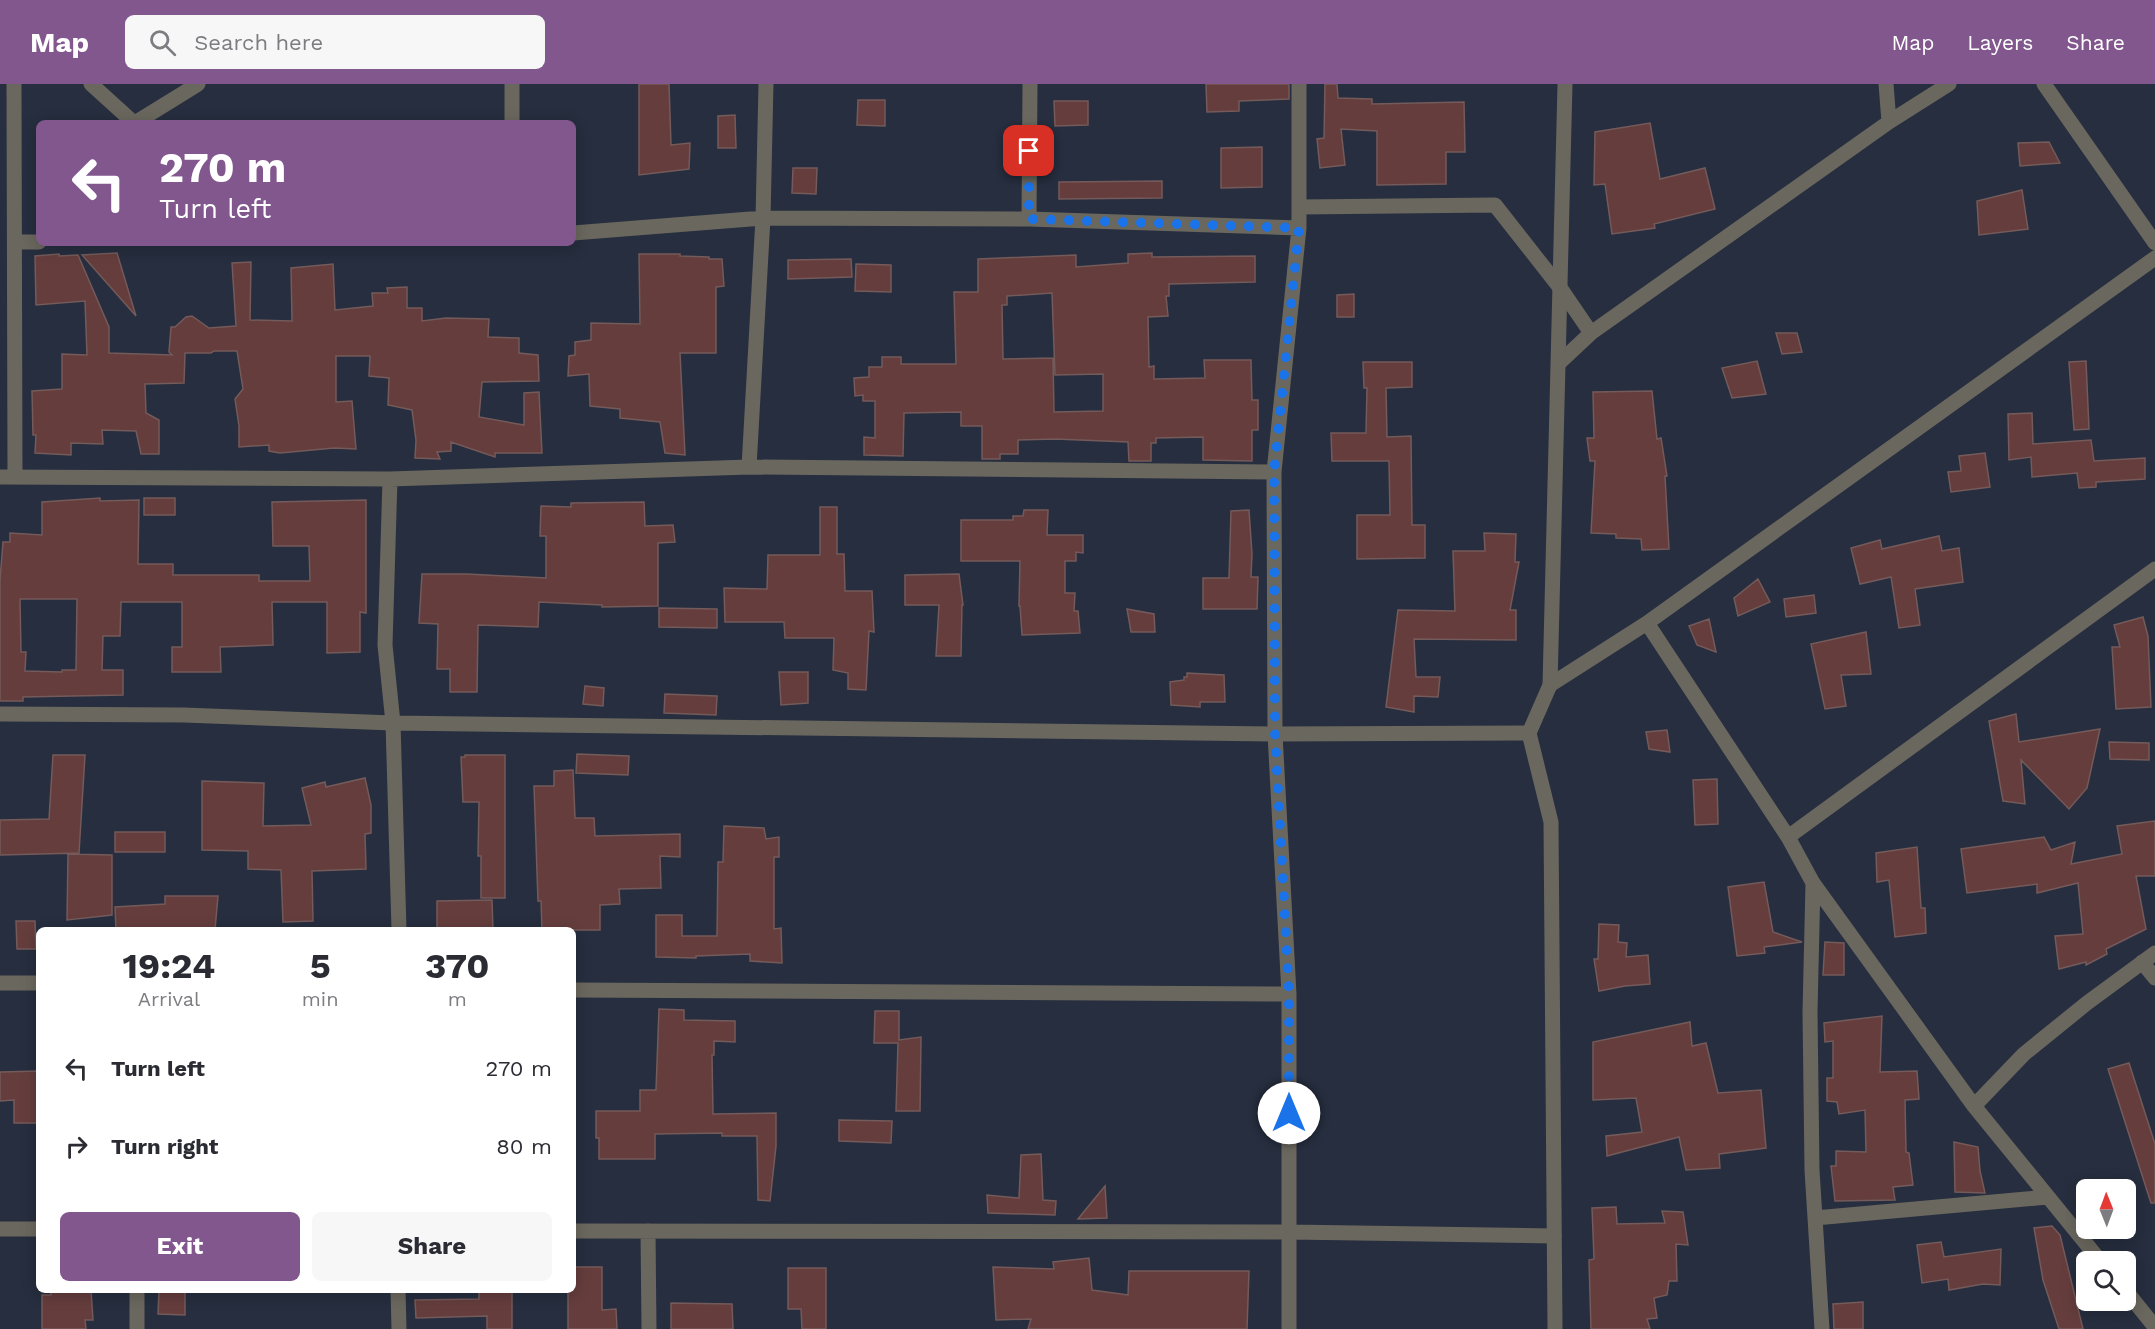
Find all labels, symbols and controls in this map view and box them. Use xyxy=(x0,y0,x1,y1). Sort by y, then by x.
search box xyxy=(125,15,545,69)
text: Map xyxy=(30,26,89,59)
icon: search xyxy=(146,26,179,59)
text: Search here xyxy=(194,30,323,55)
text: Map xyxy=(1891,30,1934,55)
text: Layers xyxy=(1967,30,2033,55)
text: Share xyxy=(2066,30,2125,55)
pin xyxy=(1003,125,1054,176)
icon: arrive xyxy=(1012,134,1045,167)
text: 270 m xyxy=(159,143,286,192)
icon: left xyxy=(60,144,138,222)
text: Turn left xyxy=(159,193,271,225)
text: 19:24 xyxy=(122,945,215,987)
text: 5 xyxy=(310,945,331,987)
text: 370 xyxy=(425,945,490,987)
text: Arrival xyxy=(138,987,200,1011)
text: min xyxy=(302,987,339,1011)
text: m xyxy=(448,987,467,1011)
icon: left xyxy=(60,1052,93,1085)
text: Turn left xyxy=(111,1056,205,1081)
text: 270 m xyxy=(486,1056,552,1081)
position arrow xyxy=(1257,1081,1321,1145)
icon: right xyxy=(60,1130,93,1163)
text: Turn right xyxy=(111,1134,218,1159)
text: 80 m xyxy=(496,1134,552,1159)
north arrow xyxy=(2076,1179,2136,1239)
map controls xyxy=(2076,1179,2136,1311)
button: Exit xyxy=(60,1212,300,1281)
button: Share xyxy=(312,1212,552,1281)
button: search xyxy=(2076,1251,2136,1311)

